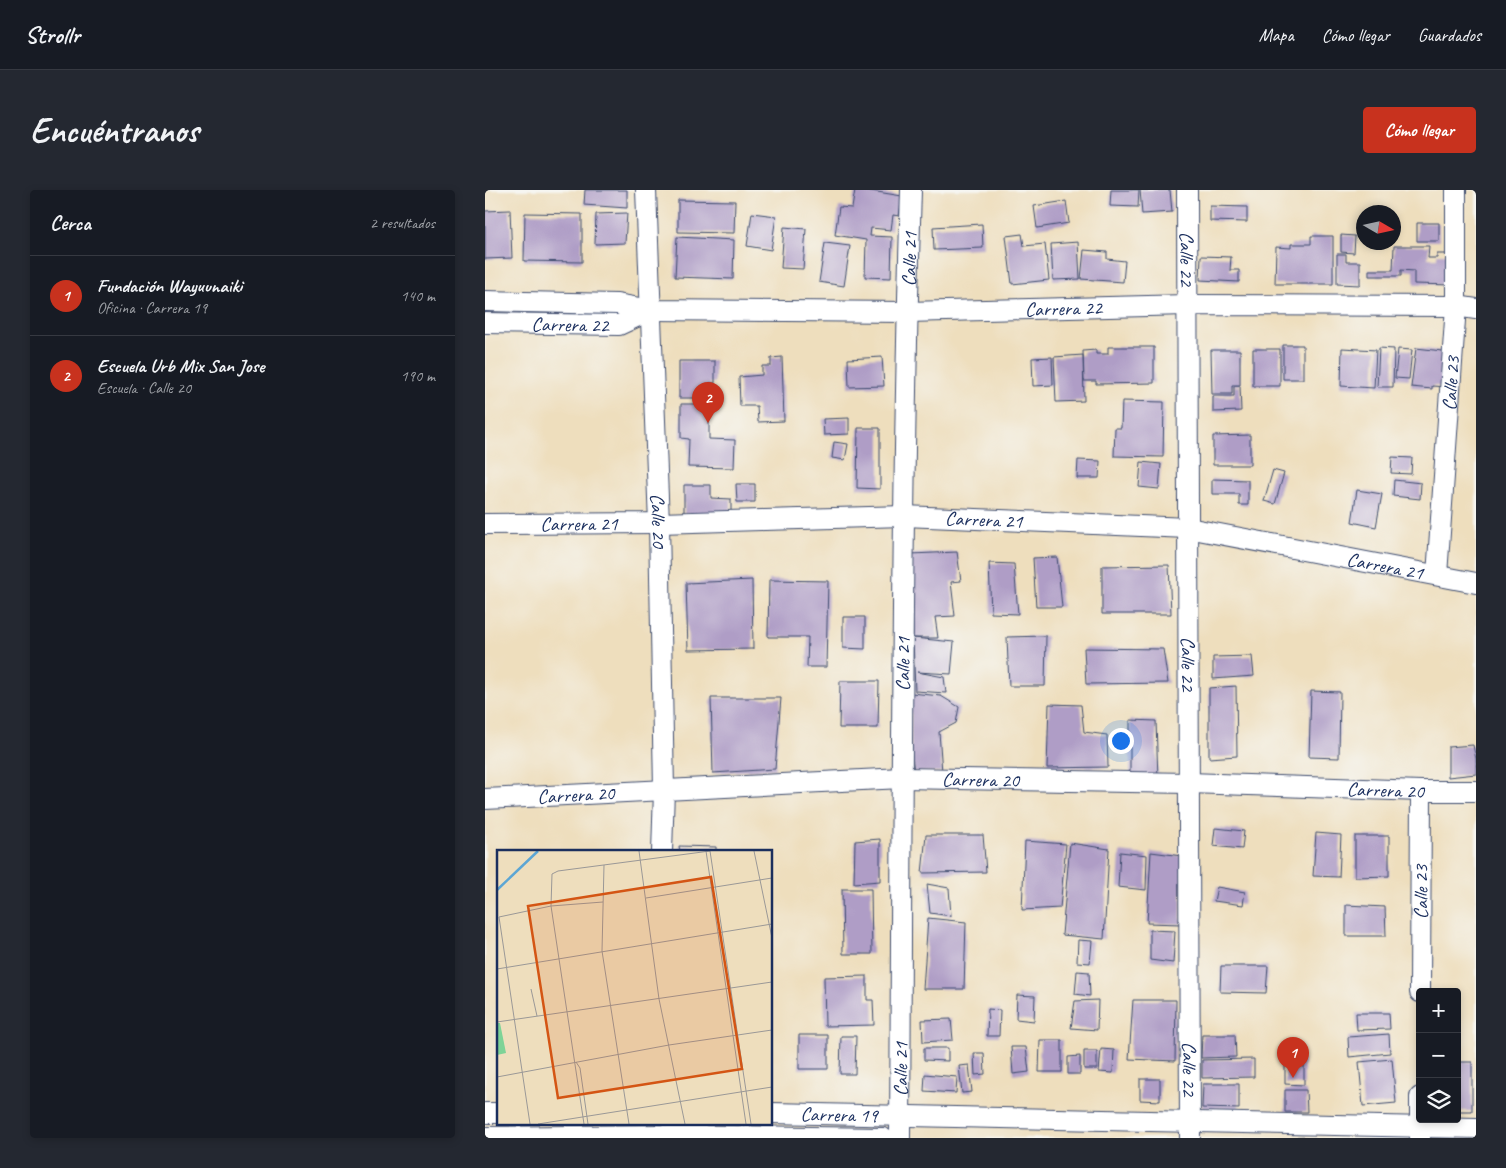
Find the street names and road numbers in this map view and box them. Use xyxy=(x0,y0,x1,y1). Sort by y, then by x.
street label: Calle 21 xyxy=(896,231,922,287)
street label: Calle 22 xyxy=(1175,232,1200,288)
street label: Carrera 22 xyxy=(1024,295,1104,322)
street label: Carrera 22 xyxy=(531,311,611,337)
street label: Calle 23 xyxy=(1436,354,1465,411)
street label: Calle 20 xyxy=(645,493,672,550)
street label: Carrera 21 xyxy=(945,505,1024,534)
street label: Carrera 21 xyxy=(540,511,619,536)
street label: Carrera 21 xyxy=(1345,546,1426,585)
street label: Calle 21 xyxy=(890,636,915,691)
street label: Calle 22 xyxy=(1176,637,1201,693)
street label: Carrera 20 xyxy=(942,766,1021,793)
street label: Carrera 20 xyxy=(1346,776,1426,804)
street label: Carrera 20 xyxy=(537,780,617,809)
street label: Calle 23 xyxy=(1408,863,1433,919)
street label: Calle 21 xyxy=(888,1041,913,1096)
street label: Calle 22 xyxy=(1177,1042,1202,1098)
street label: Carrera 19 xyxy=(800,1101,880,1128)

